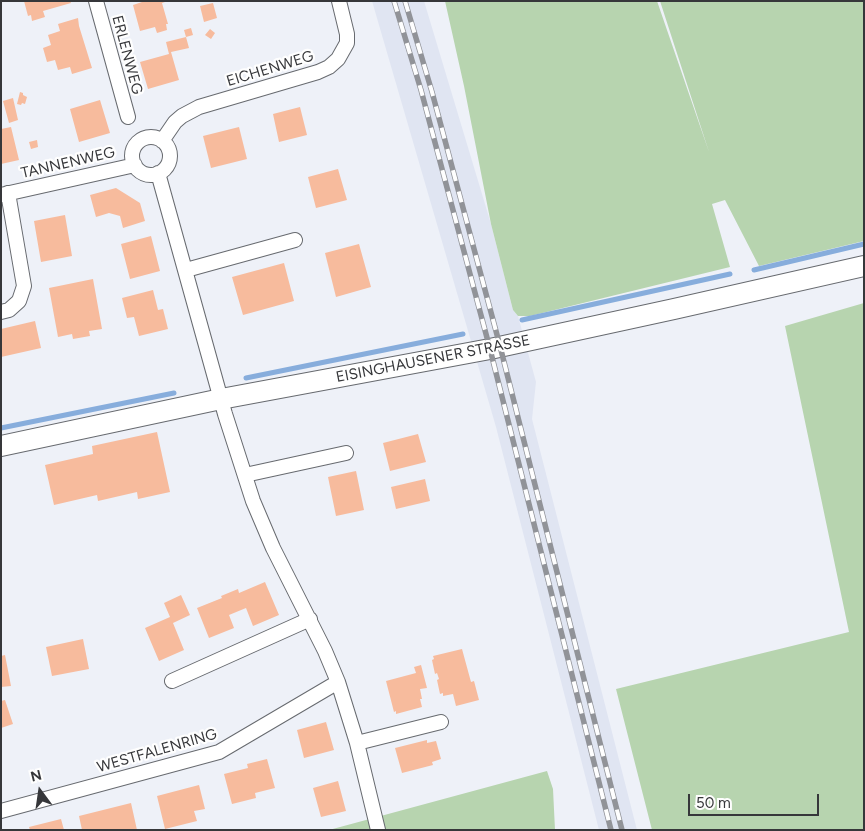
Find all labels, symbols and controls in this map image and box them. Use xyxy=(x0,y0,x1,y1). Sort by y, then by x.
street label: ERLENWEG xyxy=(108,13,146,97)
street label: EICHENWEG xyxy=(224,47,316,91)
street label: TANNENWEG xyxy=(19,143,117,183)
street label: EISINGHAUSENER STRASSE xyxy=(334,331,532,387)
street label: WESTFALENRING xyxy=(95,725,219,777)
north arrow xyxy=(15,766,65,816)
text: N xyxy=(29,766,44,786)
scale bar xyxy=(690,784,821,816)
text: 50 m xyxy=(696,794,731,812)

